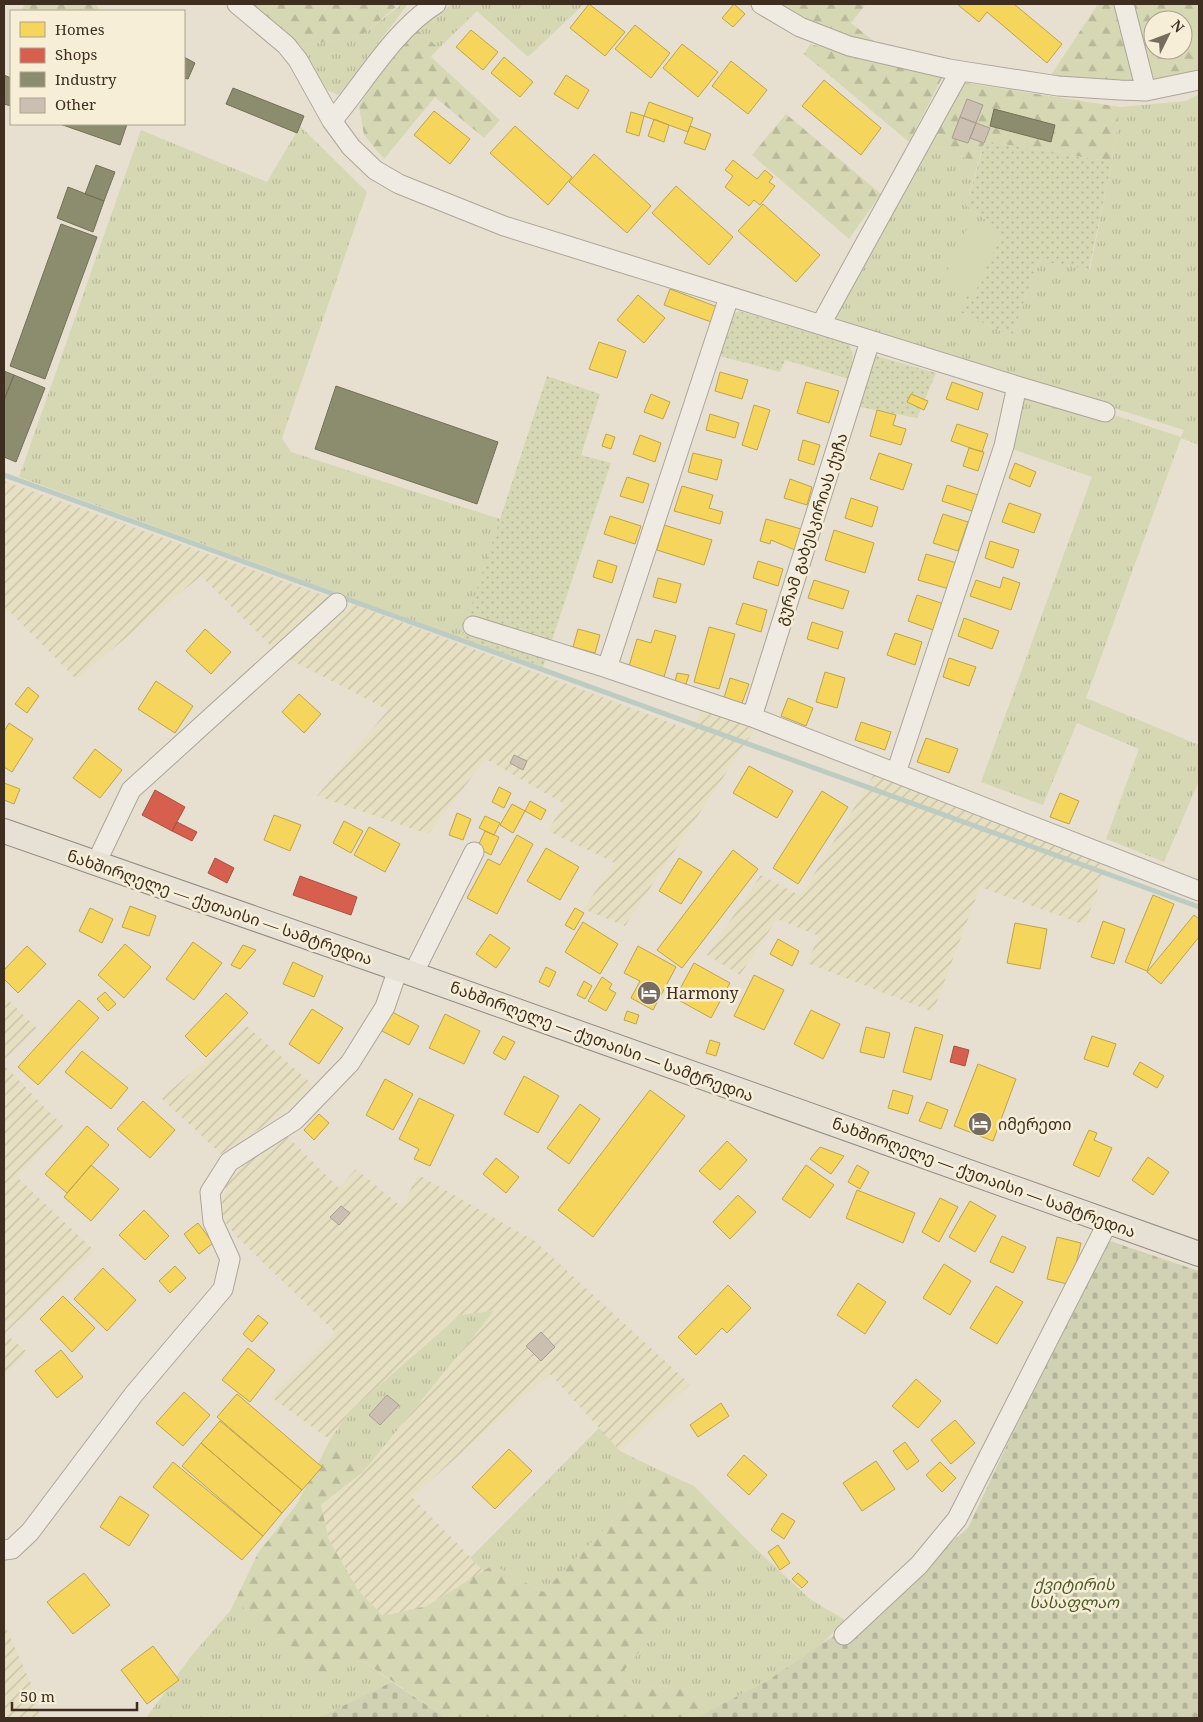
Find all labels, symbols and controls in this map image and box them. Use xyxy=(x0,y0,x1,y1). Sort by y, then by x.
legend xyxy=(10,10,185,125)
north arrow xyxy=(1143,10,1193,60)
text: N xyxy=(1167,16,1189,36)
text: Homes xyxy=(55,19,105,39)
text: Shops xyxy=(55,44,98,64)
text: Industry xyxy=(55,69,117,89)
text: Other xyxy=(55,94,96,114)
street label: გურამ გაბესკირიას ქუჩა xyxy=(769,430,853,628)
street label: ნახშირღელე — ქუთაისი — სამტრედია xyxy=(64,844,376,970)
street label: ნახშირღელე — ქუთაისი — სამტრედია xyxy=(447,976,757,1106)
hotel icon: Harmony xyxy=(636,980,662,1006)
place label: Harmony xyxy=(666,982,740,1004)
hotel icon: იმერეთი xyxy=(967,1111,993,1137)
street label: ნახშირღელე — ქუთაისი — სამტრედია xyxy=(829,1112,1139,1242)
place label: იმერეთი xyxy=(998,1113,1071,1135)
park label: ქვიტირის სასაფლაო xyxy=(1029,1573,1120,1613)
scale bar xyxy=(12,1680,138,1712)
text: 50 m xyxy=(20,1686,55,1706)

